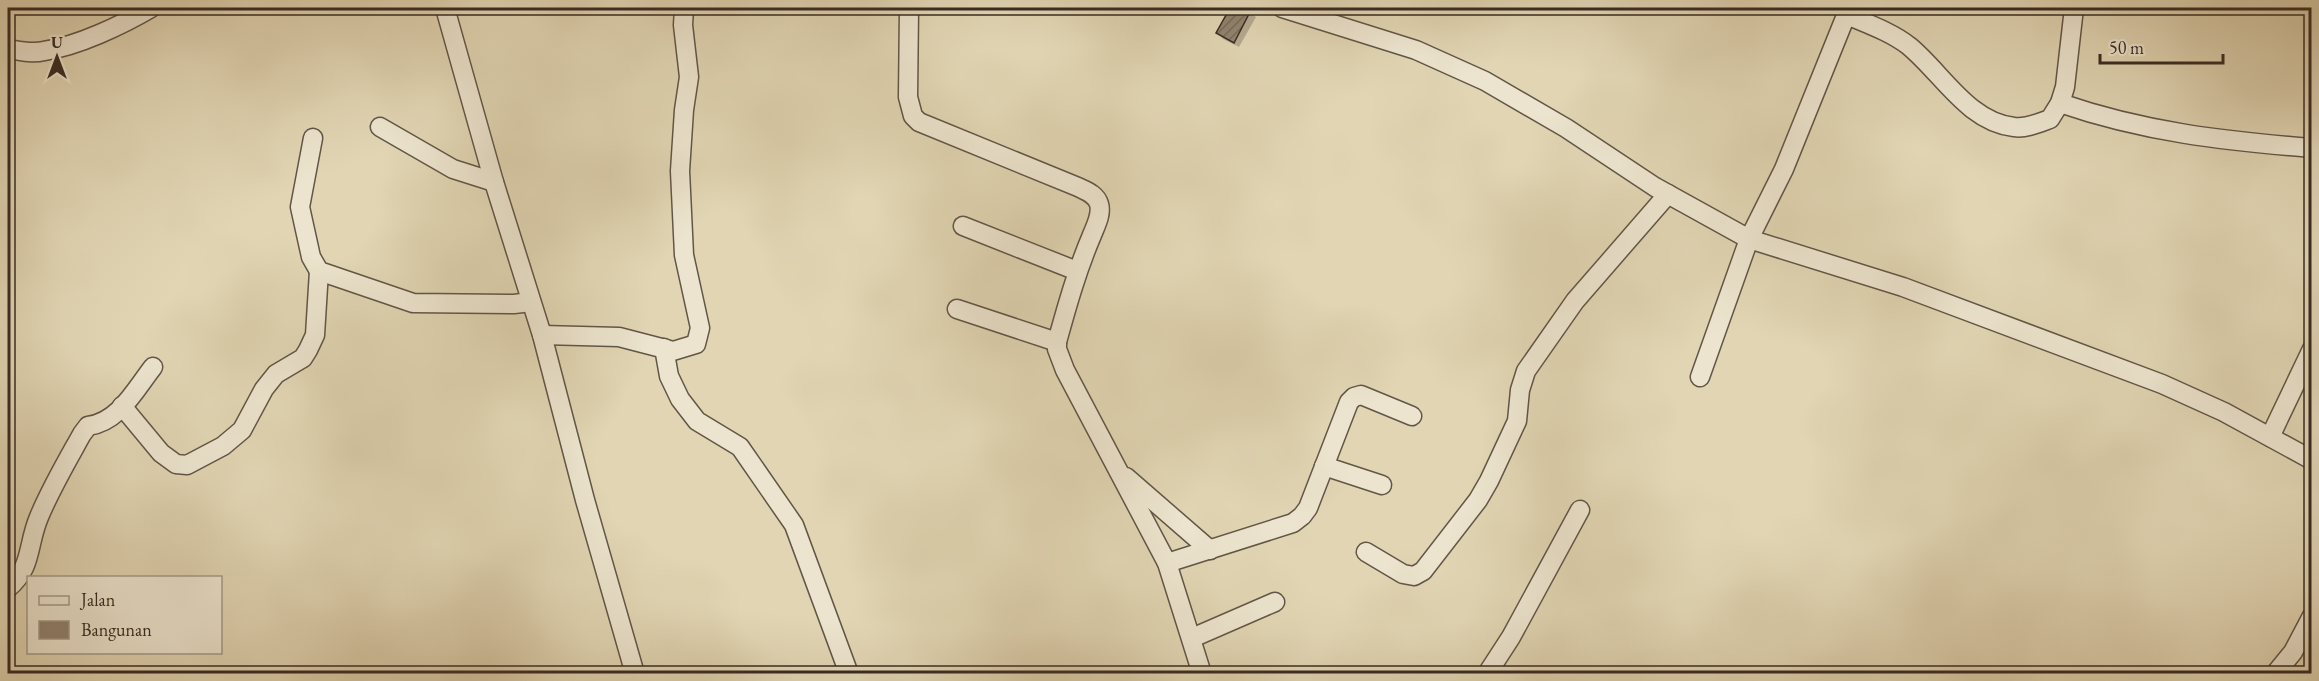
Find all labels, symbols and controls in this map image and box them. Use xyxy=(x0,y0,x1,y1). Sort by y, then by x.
north arrow xyxy=(27,27,87,87)
scale bar xyxy=(2100,27,2223,65)
text: U xyxy=(51,32,63,53)
text: 50 m xyxy=(2109,36,2144,59)
legend xyxy=(27,576,222,654)
text: Jalan xyxy=(79,588,116,611)
text: Bangunan xyxy=(81,618,152,641)

